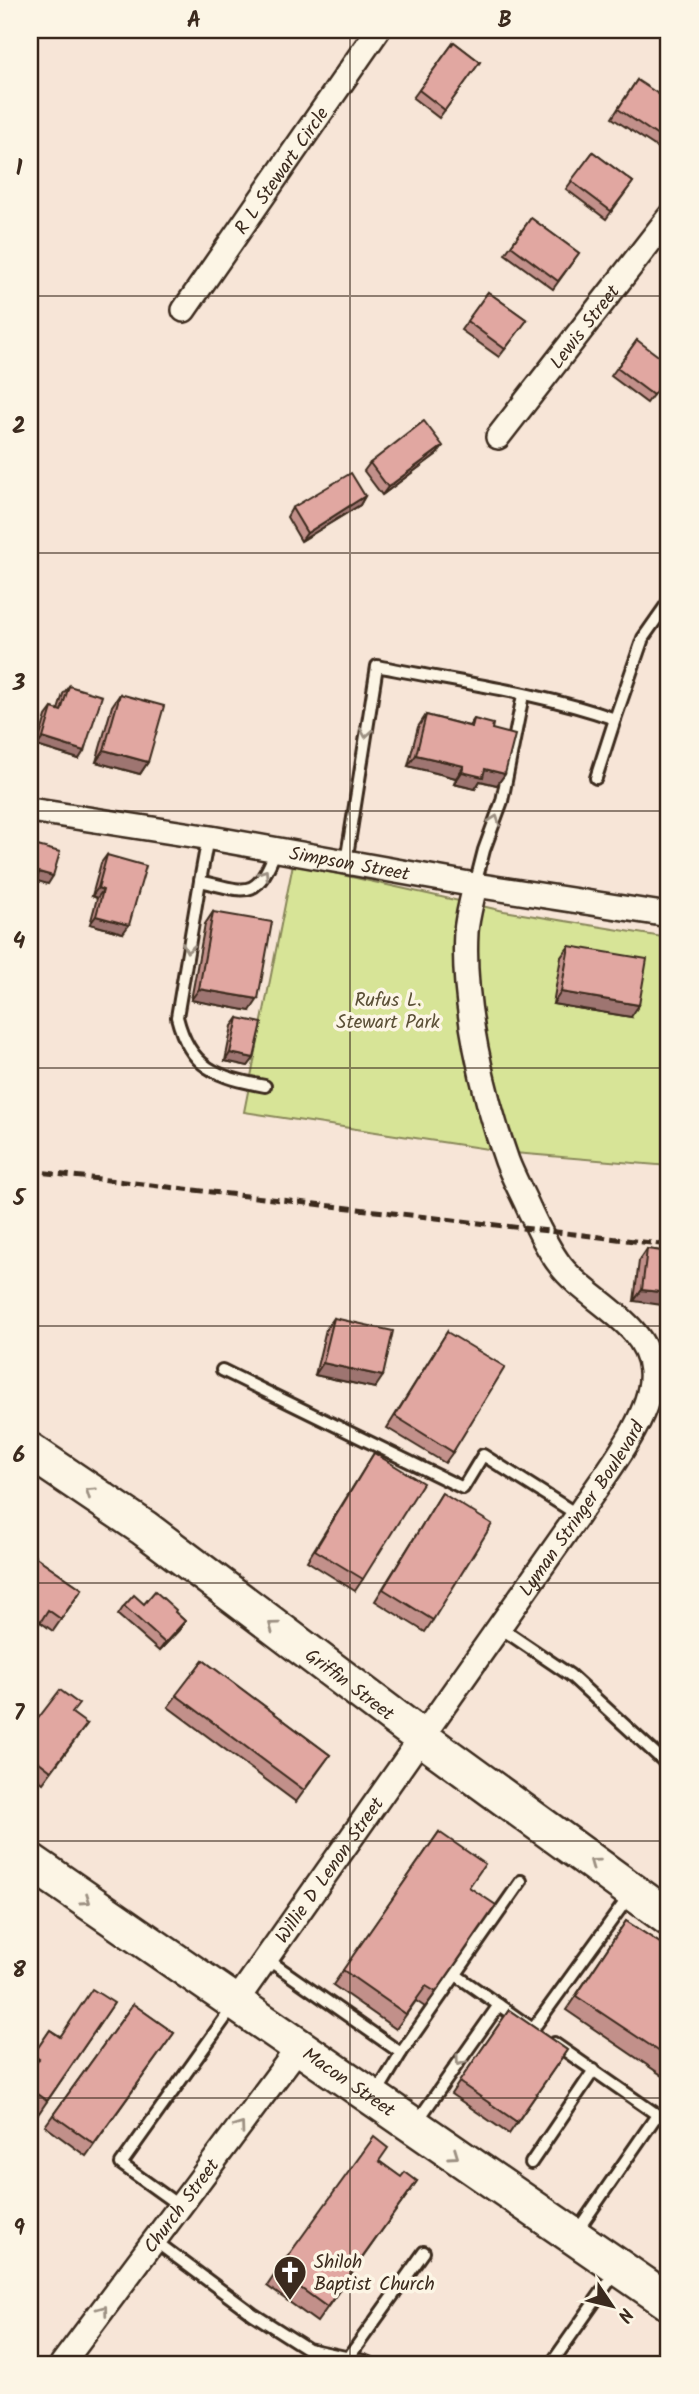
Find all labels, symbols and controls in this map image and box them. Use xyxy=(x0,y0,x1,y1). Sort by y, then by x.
text: A xyxy=(187,3,201,39)
text: B xyxy=(498,3,512,39)
street label: R L Stewart Circle xyxy=(228,101,338,241)
text: 1 xyxy=(16,151,23,187)
street label: Lewis Street xyxy=(543,278,628,376)
text: 2 xyxy=(12,409,26,445)
text: 3 xyxy=(12,666,26,702)
one-way arrow xyxy=(359,728,374,739)
one-way arrow xyxy=(487,815,501,827)
street label: Simpson Street xyxy=(287,839,412,890)
one-way arrow xyxy=(256,869,269,882)
text: 4 xyxy=(13,924,26,960)
one-way arrow xyxy=(181,942,196,954)
park label: Rufus L. Stewart Park xyxy=(336,986,440,1038)
text: 5 xyxy=(12,1181,27,1217)
street label: Lyman Stringer Boulevard xyxy=(512,1416,654,1603)
text: 6 xyxy=(13,1438,25,1474)
one-way arrow xyxy=(85,1487,98,1500)
one-way arrow xyxy=(269,1622,281,1634)
street label: Griffin Street xyxy=(298,1642,401,1730)
text: 7 xyxy=(14,1696,26,1732)
street label: Willie D Lenon Street xyxy=(268,1791,393,1950)
one-way arrow xyxy=(589,1859,602,1871)
one-way arrow xyxy=(78,1892,91,1904)
text: 8 xyxy=(12,1953,26,1989)
street label: Macon Street xyxy=(296,2040,401,2126)
one-way arrow xyxy=(456,2053,468,2066)
one-way arrow xyxy=(231,2123,244,2135)
one-way arrow xyxy=(446,2147,459,2159)
street label: Church Street xyxy=(137,2152,228,2260)
text: 9 xyxy=(13,2211,25,2247)
place label: Shiloh Baptist Church xyxy=(314,2248,435,2300)
church icon: Shiloh Baptist Church xyxy=(271,2253,309,2302)
north arrow xyxy=(576,2272,646,2342)
text: N xyxy=(609,2301,640,2328)
one-way arrow xyxy=(95,2305,108,2318)

